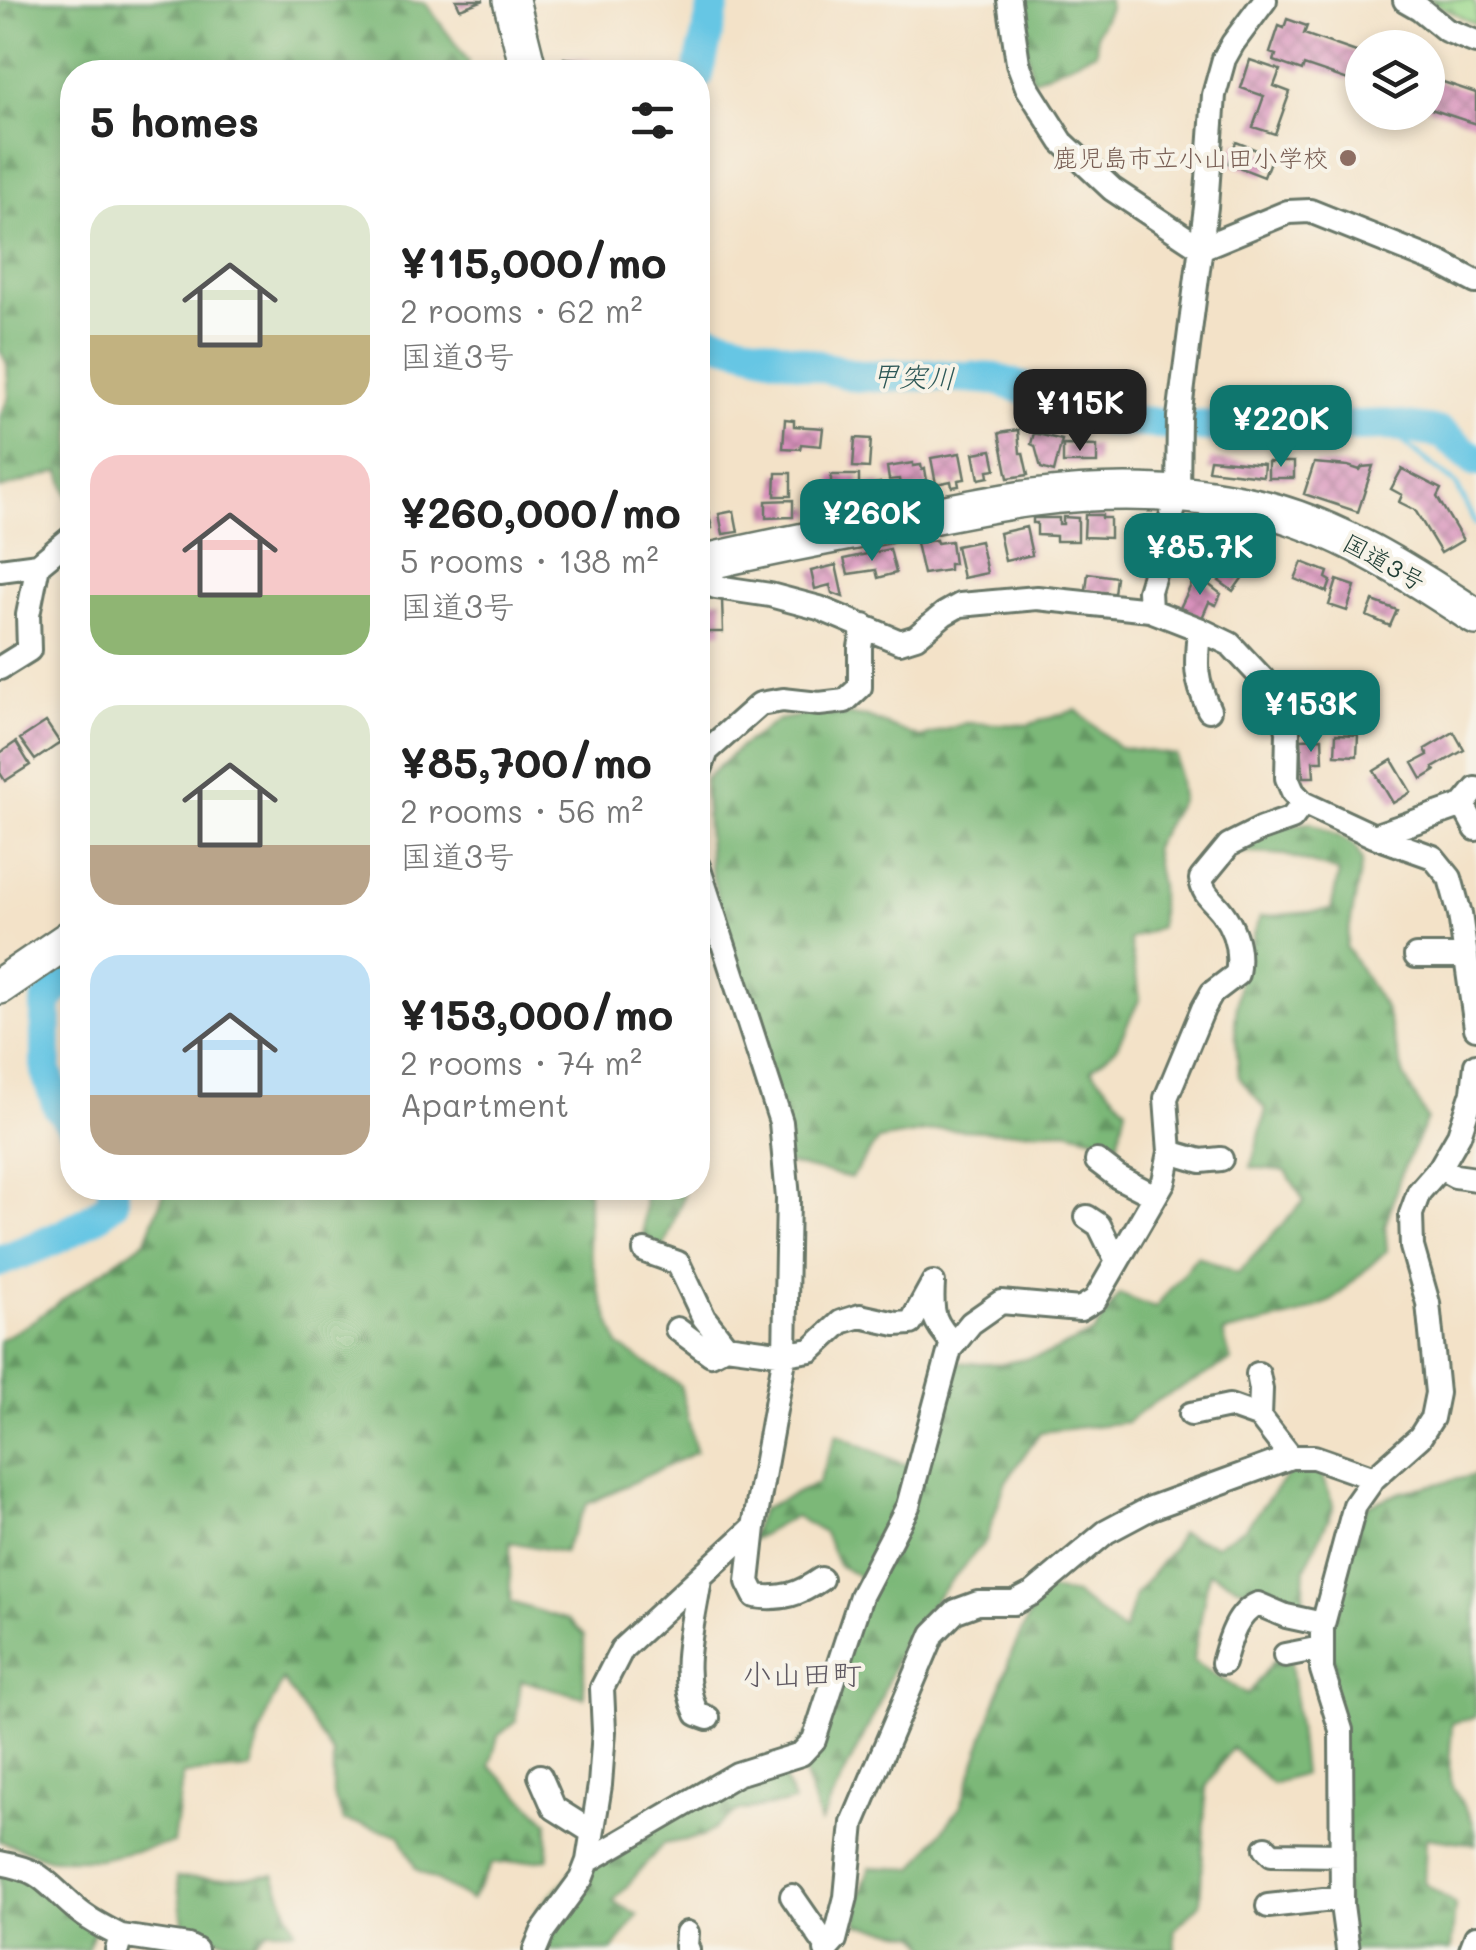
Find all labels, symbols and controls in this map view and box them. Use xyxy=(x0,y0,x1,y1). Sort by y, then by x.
map controls xyxy=(1345,30,1445,130)
button: layers xyxy=(1345,30,1445,130)
text: 5 homes xyxy=(90,93,259,148)
icon: filters xyxy=(625,93,680,148)
place label: 鹿児島市立小山田小学校 xyxy=(1053,141,1328,173)
marker: 鹿児島市立小山田小学校 xyxy=(1337,147,1359,169)
text: ¥115,000/mo xyxy=(400,234,667,289)
icon: home xyxy=(170,245,290,365)
text: 2 rooms · 62 m² xyxy=(400,289,643,331)
text: 国道3号 xyxy=(400,334,515,376)
water label: 甲突川 xyxy=(870,357,956,395)
pin: ¥115K xyxy=(1010,369,1150,454)
text: ¥115K xyxy=(1035,380,1125,422)
pin: ¥220K xyxy=(1211,385,1351,470)
text: ¥220K xyxy=(1232,396,1330,438)
pin: ¥260K xyxy=(802,479,942,564)
text: ¥260,000/mo xyxy=(400,484,681,539)
text: ¥260K xyxy=(822,490,922,532)
icon: home xyxy=(170,495,290,615)
pin: ¥85.7K xyxy=(1119,513,1281,598)
text: ¥85.7K xyxy=(1146,524,1254,566)
street label: 国道3号 xyxy=(1338,525,1431,597)
text: 5 rooms · 138 m² xyxy=(400,539,659,581)
text: 国道3号 xyxy=(400,584,515,626)
pin: ¥153K xyxy=(1241,670,1381,755)
text: ¥153K xyxy=(1264,681,1358,723)
text: ¥85,700/mo xyxy=(400,734,652,789)
icon: home xyxy=(170,745,290,865)
text: 2 rooms · 56 m² xyxy=(400,789,643,831)
text: 国道3号 xyxy=(400,834,515,876)
text: ¥153,000/mo xyxy=(400,986,673,1041)
icon: home xyxy=(170,995,290,1115)
text: 2 rooms · 74 m² xyxy=(400,1041,642,1083)
text: Apartment xyxy=(400,1083,569,1125)
district label: 小山田町 xyxy=(742,1653,862,1693)

